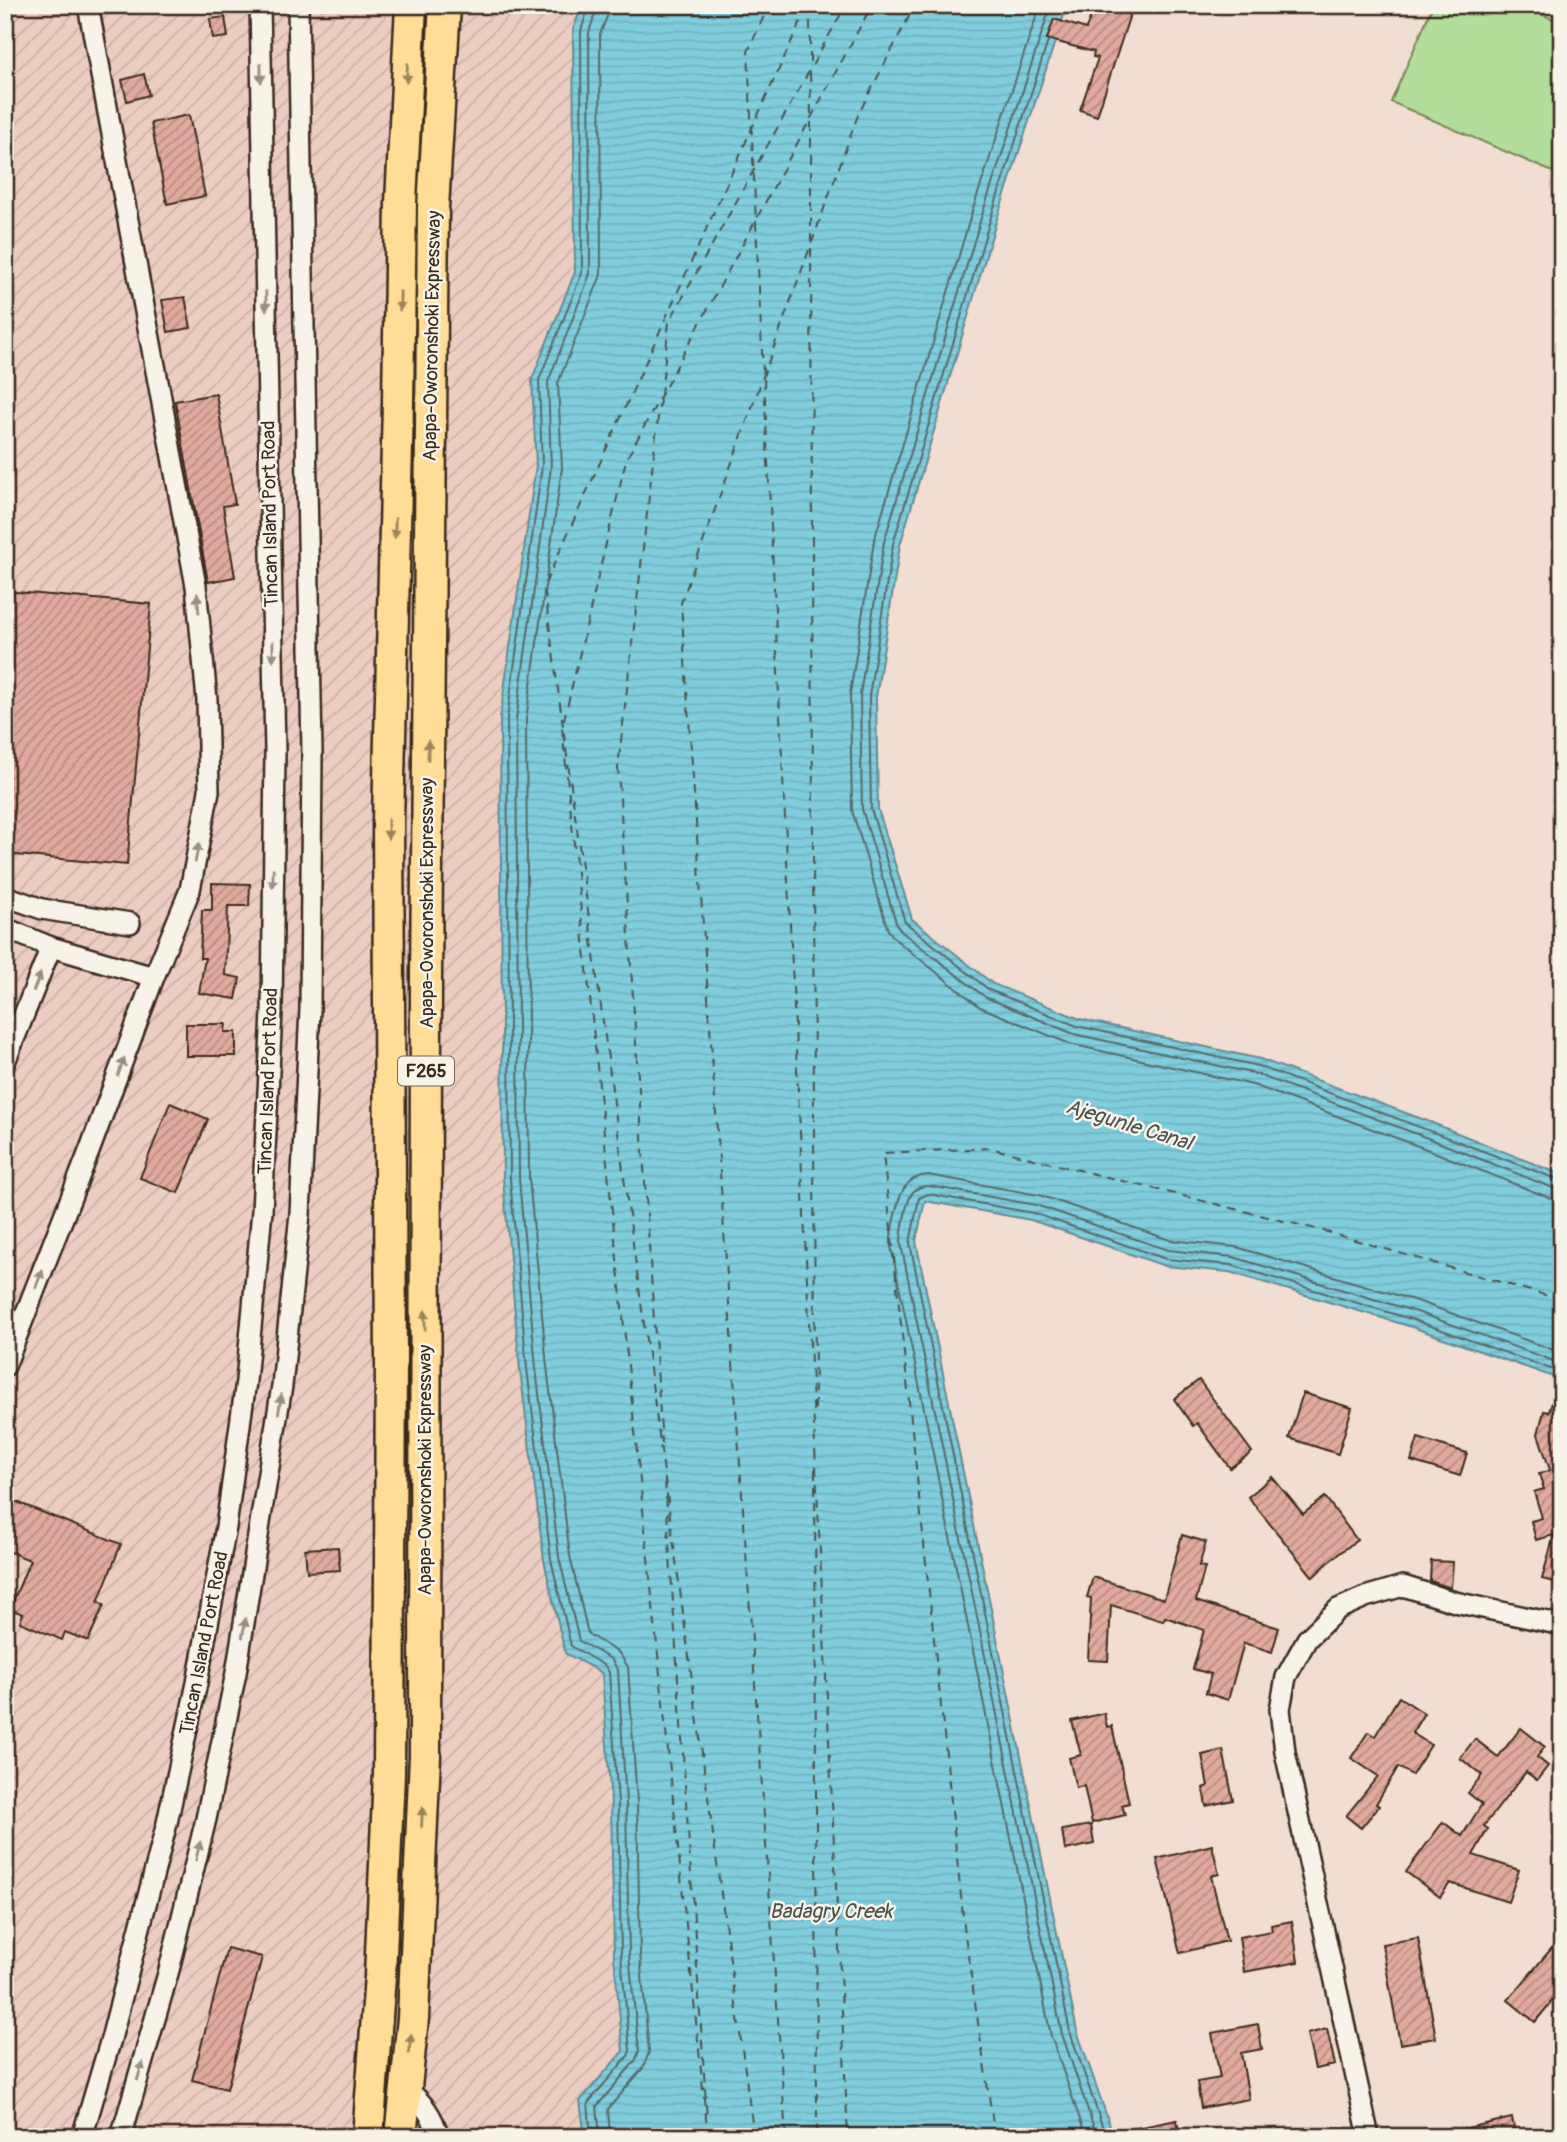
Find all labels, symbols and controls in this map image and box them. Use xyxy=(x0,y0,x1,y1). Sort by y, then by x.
one-way arrow xyxy=(255,63,267,85)
one-way arrow xyxy=(401,63,412,85)
street label: Apapa-Oworonshoki Expressway xyxy=(418,210,446,462)
one-way arrow xyxy=(260,290,271,312)
one-way arrow xyxy=(394,290,405,312)
street label: Tincan Island Port Road xyxy=(256,420,284,608)
one-way arrow xyxy=(389,517,401,539)
one-way arrow xyxy=(192,592,203,614)
one-way arrow xyxy=(267,640,278,662)
one-way arrow xyxy=(422,739,434,761)
street label: Apapa-Oworonshoki Expressway xyxy=(415,778,439,1028)
one-way arrow xyxy=(382,818,394,840)
one-way arrow xyxy=(192,842,203,864)
one-way arrow xyxy=(268,868,279,890)
one-way arrow xyxy=(32,971,43,992)
street label: Tincan Island Port Road xyxy=(253,987,283,1175)
one-way arrow xyxy=(115,1056,126,1077)
road number: F265 xyxy=(398,1056,454,1086)
water label: Ajegunle Canal xyxy=(1063,1093,1197,1158)
one-way arrow xyxy=(34,1269,45,1290)
one-way arrow xyxy=(419,1309,431,1331)
street label: Apapa-Oworonshoki Expressway xyxy=(413,1345,437,1595)
one-way arrow xyxy=(274,1393,285,1415)
street label: Tincan Island Port Road xyxy=(174,1549,234,1737)
one-way arrow xyxy=(239,1617,250,1639)
one-way arrow xyxy=(416,1806,427,1828)
one-way arrow xyxy=(193,1840,204,1862)
water label: Badagry Creek xyxy=(770,1898,895,1925)
one-way arrow xyxy=(405,2033,416,2055)
one-way arrow xyxy=(136,2060,146,2081)

